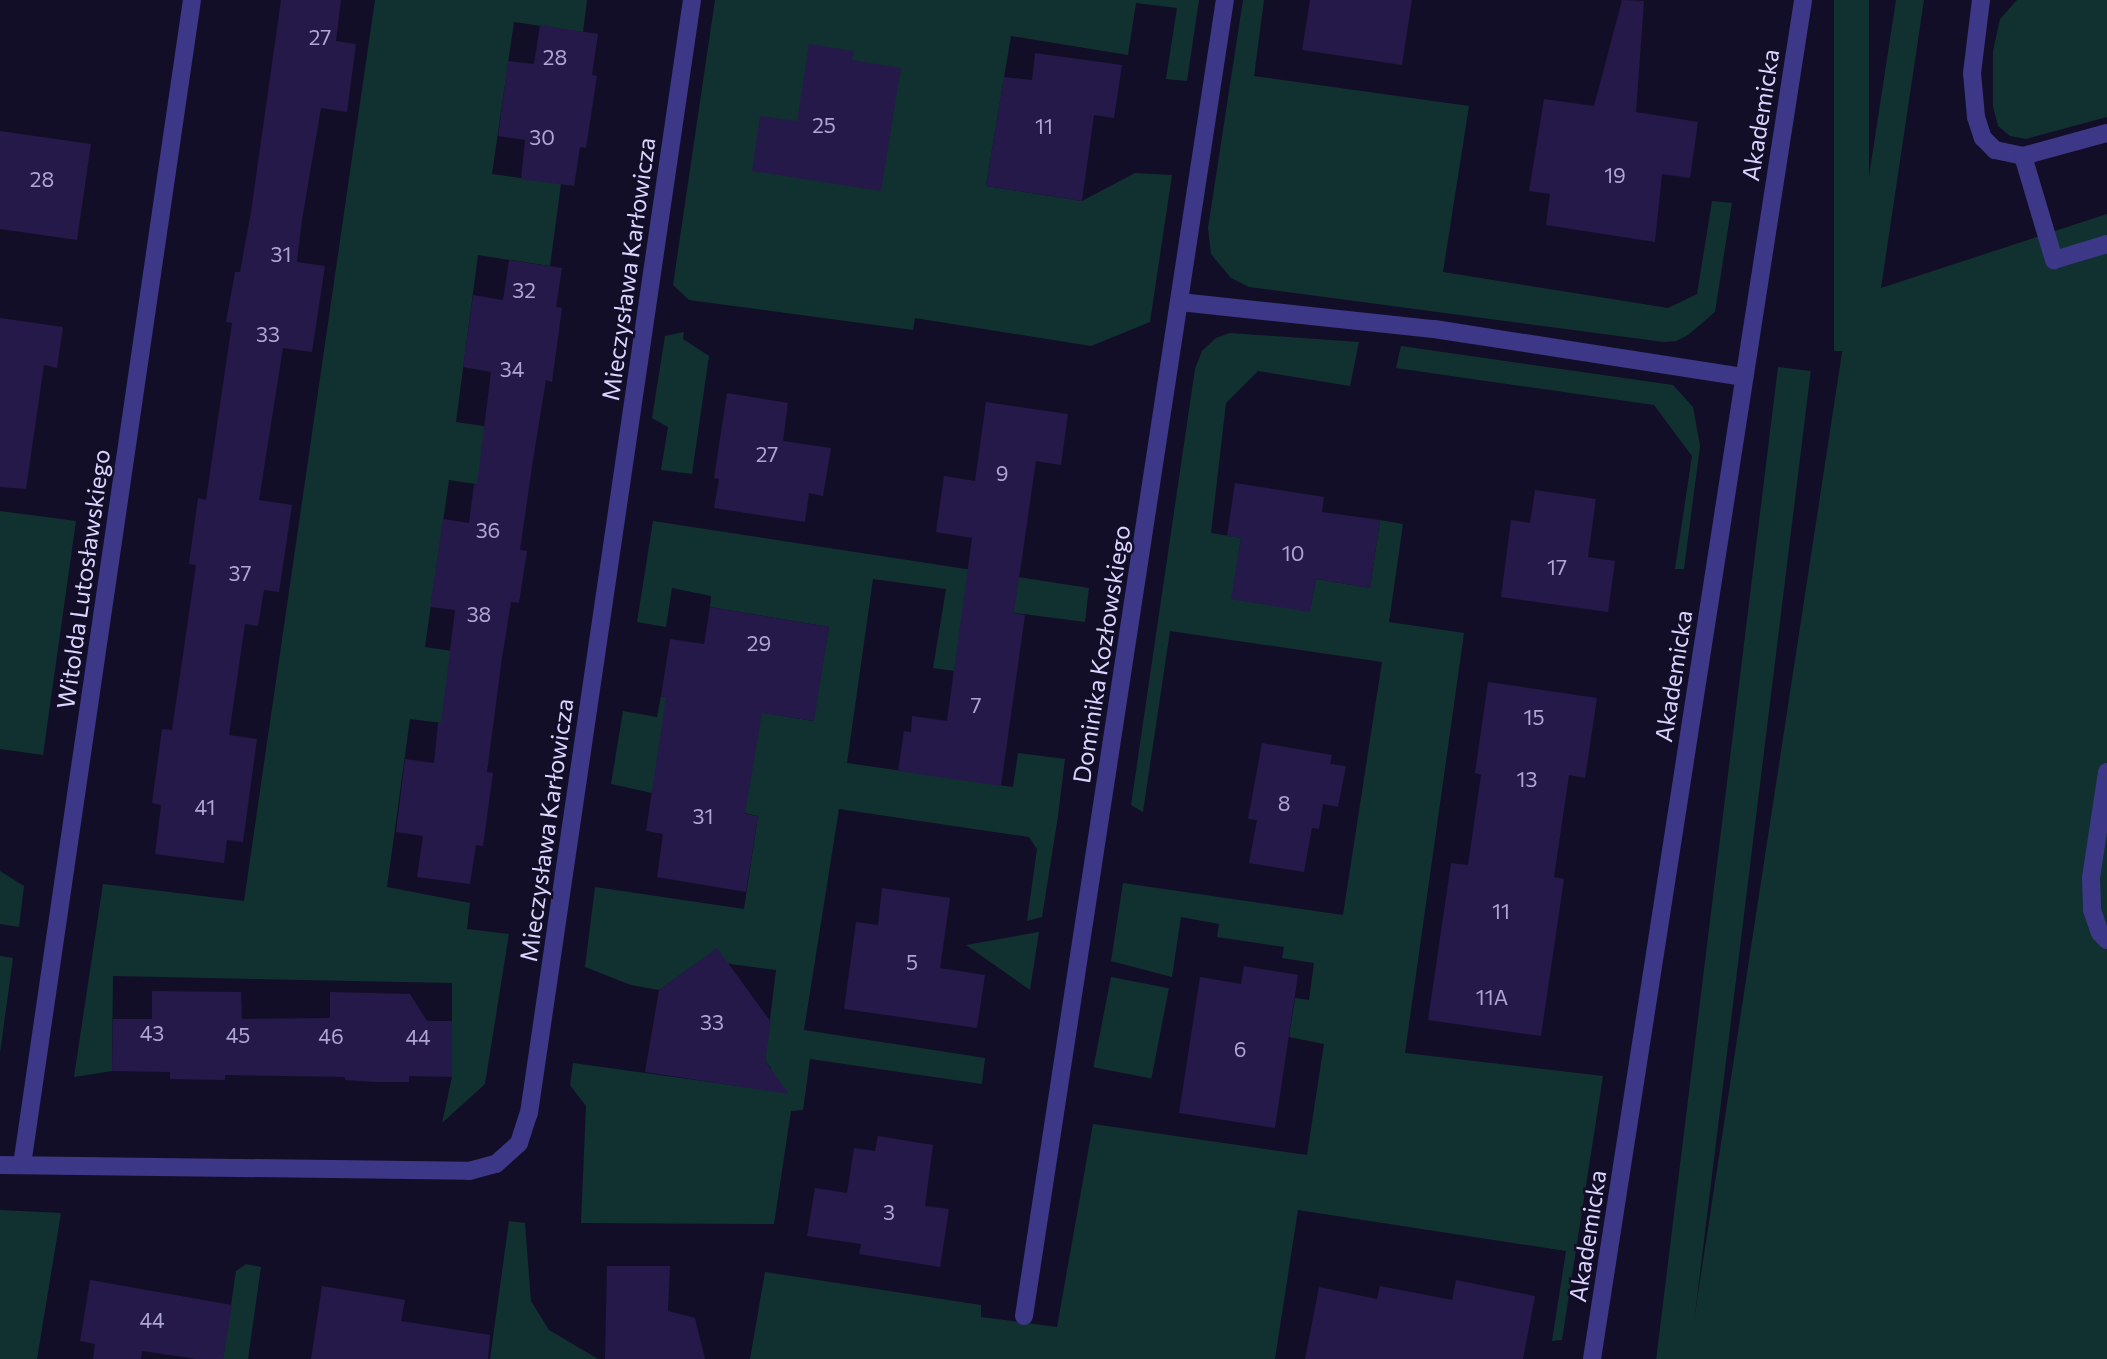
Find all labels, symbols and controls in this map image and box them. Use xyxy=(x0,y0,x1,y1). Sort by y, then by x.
house number: 27 xyxy=(309,24,331,50)
house number: 28 xyxy=(543,44,567,70)
street label: Akademicka xyxy=(1735,47,1785,183)
house number: 25 xyxy=(812,112,836,138)
house number: 11 xyxy=(1035,113,1053,139)
house number: 30 xyxy=(529,124,555,150)
street label: Mieczysława Karłowicza xyxy=(595,136,661,402)
house number: 19 xyxy=(1604,162,1626,188)
house number: 28 xyxy=(30,166,54,192)
house number: 31 xyxy=(271,241,291,267)
house number: 32 xyxy=(512,277,536,303)
house number: 33 xyxy=(256,321,280,347)
house number: 34 xyxy=(500,356,524,382)
house number: 27 xyxy=(756,441,778,467)
street label: Witolda Lutosławskiego xyxy=(51,447,115,711)
house number: 9 xyxy=(996,460,1008,486)
house number: 36 xyxy=(476,517,500,543)
street label: Dominika Kozłowskiego xyxy=(1066,523,1136,785)
house number: 10 xyxy=(1282,540,1304,566)
house number: 17 xyxy=(1547,554,1567,580)
house number: 37 xyxy=(229,560,251,586)
house number: 38 xyxy=(467,601,491,627)
street label: Akademicka xyxy=(1648,608,1698,744)
house number: 29 xyxy=(747,630,771,656)
house number: 7 xyxy=(970,692,982,718)
street label: Mieczysława Karłowicza xyxy=(513,697,579,963)
house number: 15 xyxy=(1523,704,1545,730)
house number: 13 xyxy=(1517,766,1537,792)
house number: 8 xyxy=(1278,790,1290,816)
house number: 41 xyxy=(195,794,215,820)
house number: 31 xyxy=(693,803,713,829)
house number: 11 xyxy=(1492,898,1510,924)
house number: 5 xyxy=(906,949,918,975)
house number: 11A xyxy=(1476,984,1508,1010)
house number: 33 xyxy=(700,1009,724,1035)
house number: 43 xyxy=(140,1020,164,1046)
house number: 45 xyxy=(226,1022,250,1048)
house number: 46 xyxy=(318,1023,344,1049)
house number: 44 xyxy=(405,1024,431,1050)
house number: 6 xyxy=(1234,1036,1246,1062)
street label: Akademicka xyxy=(1562,1168,1612,1304)
house number: 3 xyxy=(883,1199,895,1225)
house number: 44 xyxy=(139,1307,165,1333)

